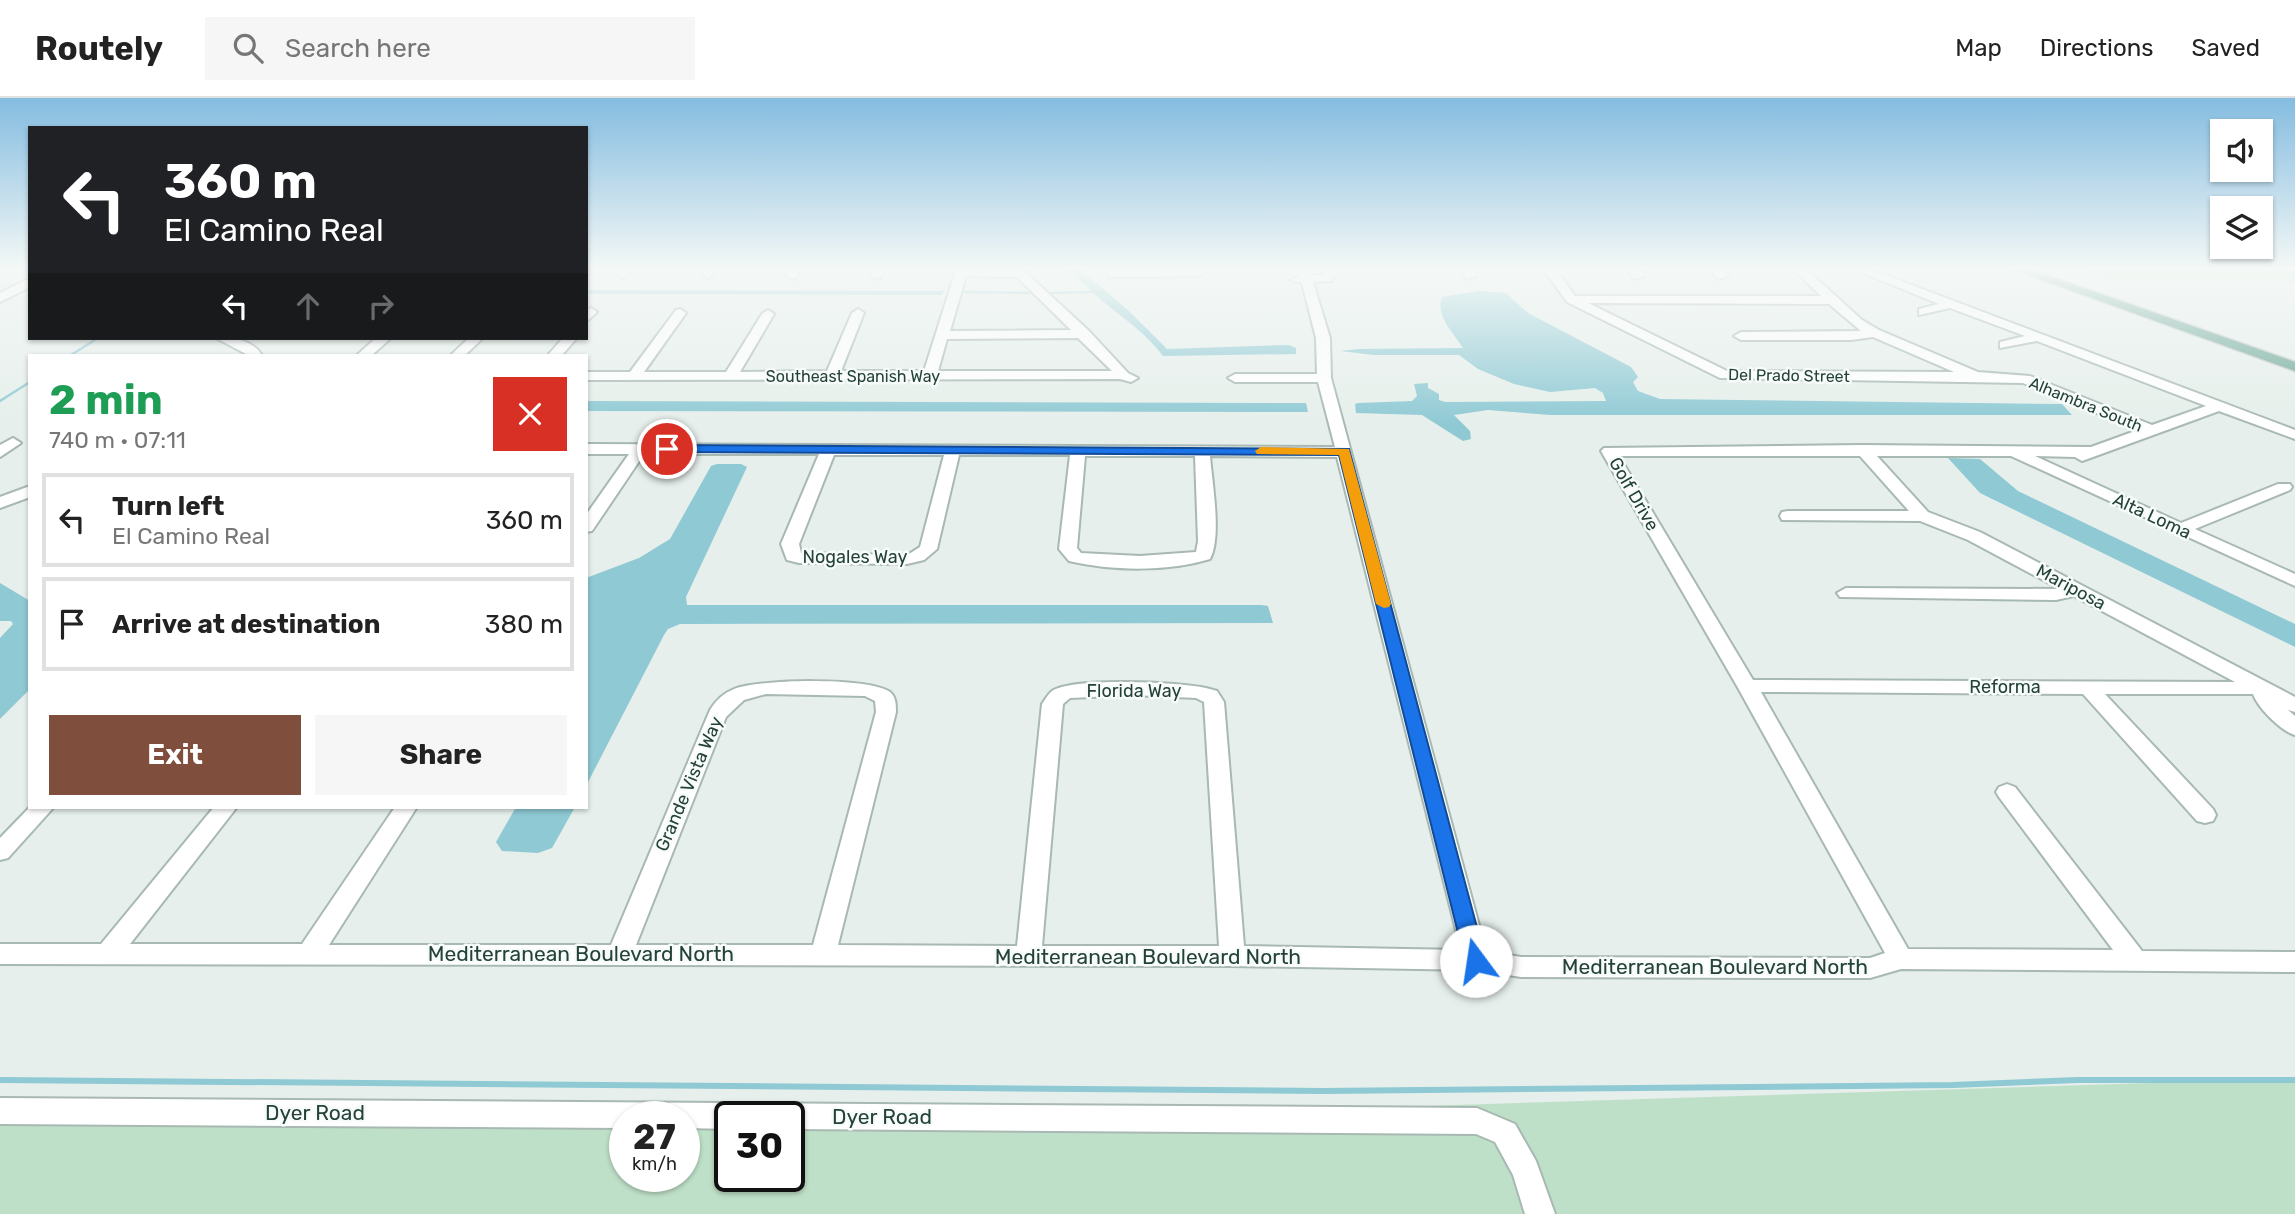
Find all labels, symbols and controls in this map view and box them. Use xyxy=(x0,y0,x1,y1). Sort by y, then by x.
search box xyxy=(205,17,695,80)
text: Routely xyxy=(35,29,163,68)
icon: search xyxy=(229,29,267,67)
text: Search here xyxy=(285,33,431,64)
text: Map xyxy=(1955,34,2002,62)
text: Directions xyxy=(2040,34,2153,62)
text: Saved xyxy=(2191,34,2260,62)
map controls xyxy=(2210,119,2273,259)
button: sound xyxy=(2210,119,2273,182)
text: 360 m xyxy=(164,152,317,210)
icon: left xyxy=(49,154,140,245)
button: layers xyxy=(2210,196,2273,259)
text: El Camino Real xyxy=(164,211,384,249)
icon: left xyxy=(216,287,254,325)
icon: ahead xyxy=(289,287,327,325)
icon: right xyxy=(362,287,400,325)
street label: Del Prado Street xyxy=(1728,365,1850,386)
street label: Southeast Spanish Way xyxy=(766,367,940,386)
street label: Alhambra South xyxy=(2026,373,2145,436)
text: 2 min xyxy=(49,375,163,425)
button: close xyxy=(493,377,567,451)
pin xyxy=(637,419,697,479)
text: 740 m · 07:11 xyxy=(49,426,186,454)
icon: arrive xyxy=(648,430,686,468)
street label: Golf Drive xyxy=(1604,453,1664,535)
street label: Alta Loma xyxy=(2109,488,2195,544)
text: Turn left xyxy=(112,491,224,522)
icon: left xyxy=(53,501,91,539)
text: 360 m xyxy=(486,505,563,536)
text: El Camino Real xyxy=(112,522,270,550)
street label: Nogales Way xyxy=(803,546,908,568)
street label: Mariposa xyxy=(2032,560,2110,614)
icon: arrive xyxy=(53,605,91,643)
text: Arrive at destination xyxy=(112,609,380,640)
text: 380 m xyxy=(485,609,563,640)
street label: Reforma xyxy=(1969,676,2041,698)
street label: Florida Way xyxy=(1087,680,1181,702)
street label: Grande Vista Way xyxy=(651,713,727,855)
button: Exit xyxy=(49,715,301,795)
button: Share xyxy=(315,715,567,795)
position arrow xyxy=(1439,924,1513,998)
street label: Mediterranean Boulevard North xyxy=(428,941,734,966)
street label: Mediterranean Boulevard North xyxy=(995,944,1301,969)
street label: Mediterranean Boulevard North xyxy=(1562,954,1868,979)
street label: Dyer Road xyxy=(265,1100,365,1125)
speed limit sign: 30 xyxy=(714,1101,805,1192)
street label: Dyer Road xyxy=(832,1104,932,1129)
text: 27 xyxy=(633,1116,676,1158)
text: km/h xyxy=(632,1153,677,1175)

